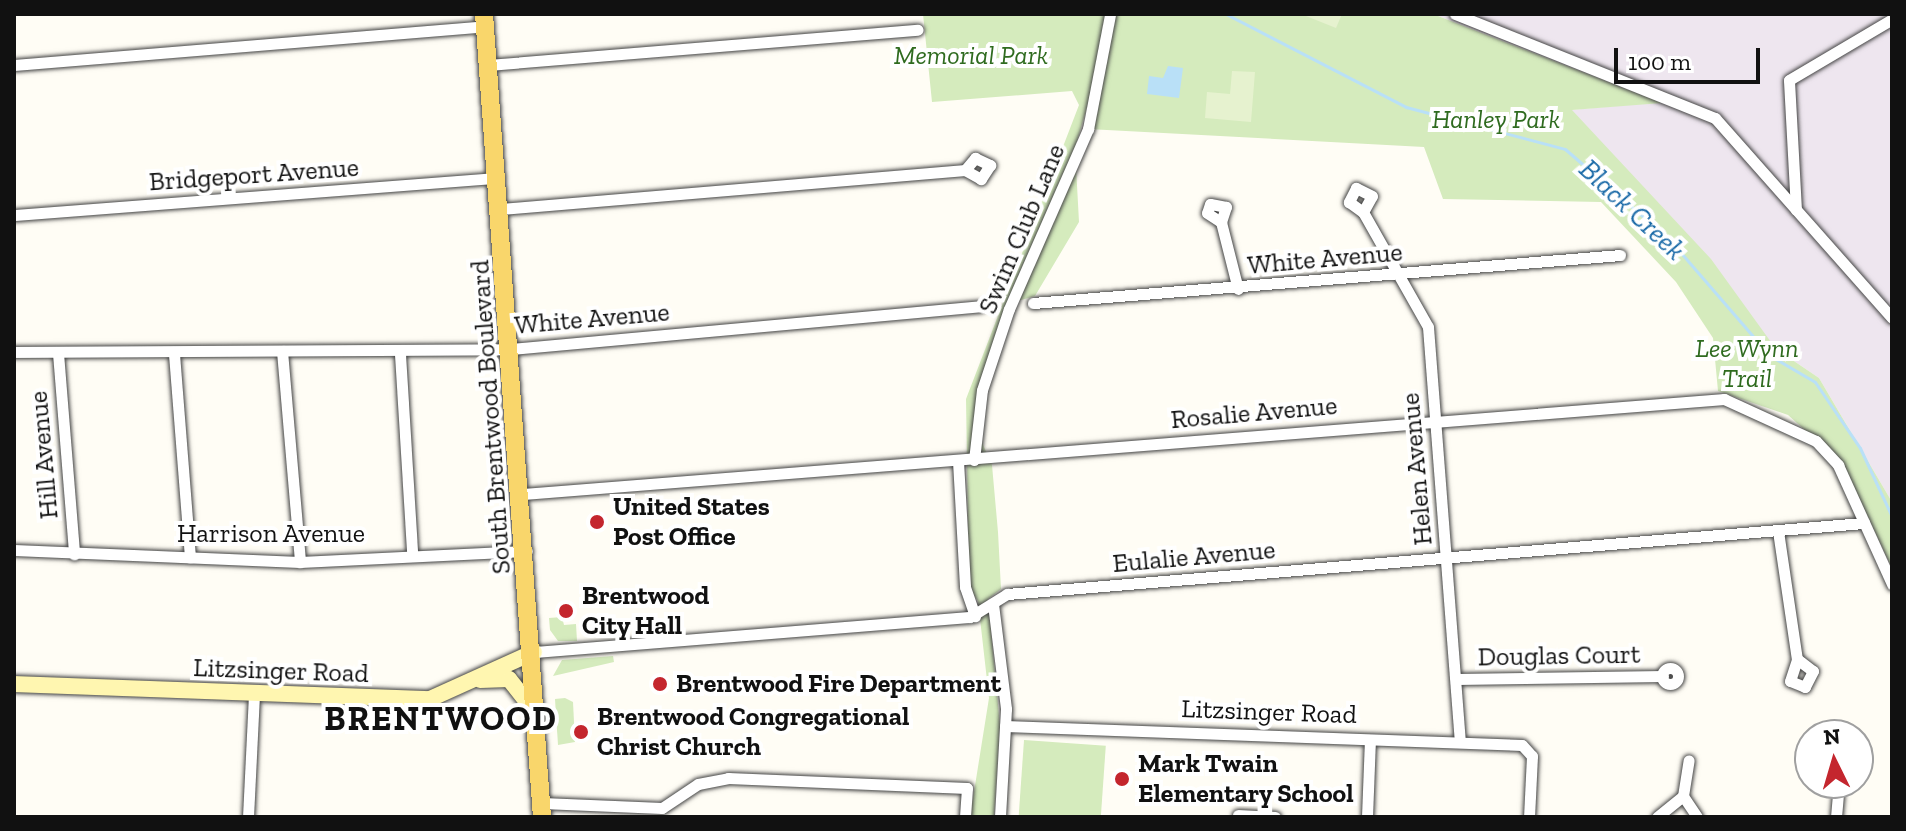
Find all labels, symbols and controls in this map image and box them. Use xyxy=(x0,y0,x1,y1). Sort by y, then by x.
scale bar xyxy=(1618,32,1764,82)
park label: Memorial Park xyxy=(894,40,1048,72)
text: 100 m xyxy=(1628,47,1691,76)
park label: Hanley Park xyxy=(1432,104,1560,136)
street label: Swim Club Lane xyxy=(972,140,1072,318)
street label: Bridgeport Avenue xyxy=(148,152,360,198)
water label: Black Creek xyxy=(1572,153,1692,267)
street label: White Avenue xyxy=(1246,237,1404,281)
street label: South Brentwood Boulevard xyxy=(464,259,518,575)
street label: White Avenue xyxy=(513,297,671,341)
park label: Lee Wynn Trail xyxy=(1695,333,1799,394)
street label: Hill Avenue xyxy=(23,389,65,521)
street label: Rosalie Avenue xyxy=(1169,390,1339,436)
street label: Helen Avenue xyxy=(1395,391,1439,547)
place label: United States Post Office xyxy=(613,491,770,552)
marker: United States Post Office xyxy=(588,513,606,531)
street label: Harrison Avenue xyxy=(177,518,365,550)
street label: Eulalie Avenue xyxy=(1111,534,1277,580)
place label: Brentwood City Hall xyxy=(582,580,709,642)
marker: Brentwood City Hall xyxy=(557,602,575,620)
street label: Douglas Court xyxy=(1477,639,1641,673)
street label: Litzsinger Road xyxy=(193,652,369,690)
place label: Brentwood Fire Department xyxy=(676,668,1001,700)
marker: Brentwood Fire Department xyxy=(651,675,669,693)
street label: Litzsinger Road xyxy=(1181,693,1357,731)
district label: BRENTWOOD xyxy=(324,699,558,739)
place label: Brentwood Congregational Christ Church xyxy=(597,701,909,762)
north arrow xyxy=(1794,719,1874,799)
text: N xyxy=(1823,722,1842,751)
marker: Brentwood Congregational Christ Church xyxy=(572,723,590,741)
place label: Mark Twain Elementary School xyxy=(1138,748,1354,810)
marker: Mark Twain Elementary School xyxy=(1113,770,1131,788)

